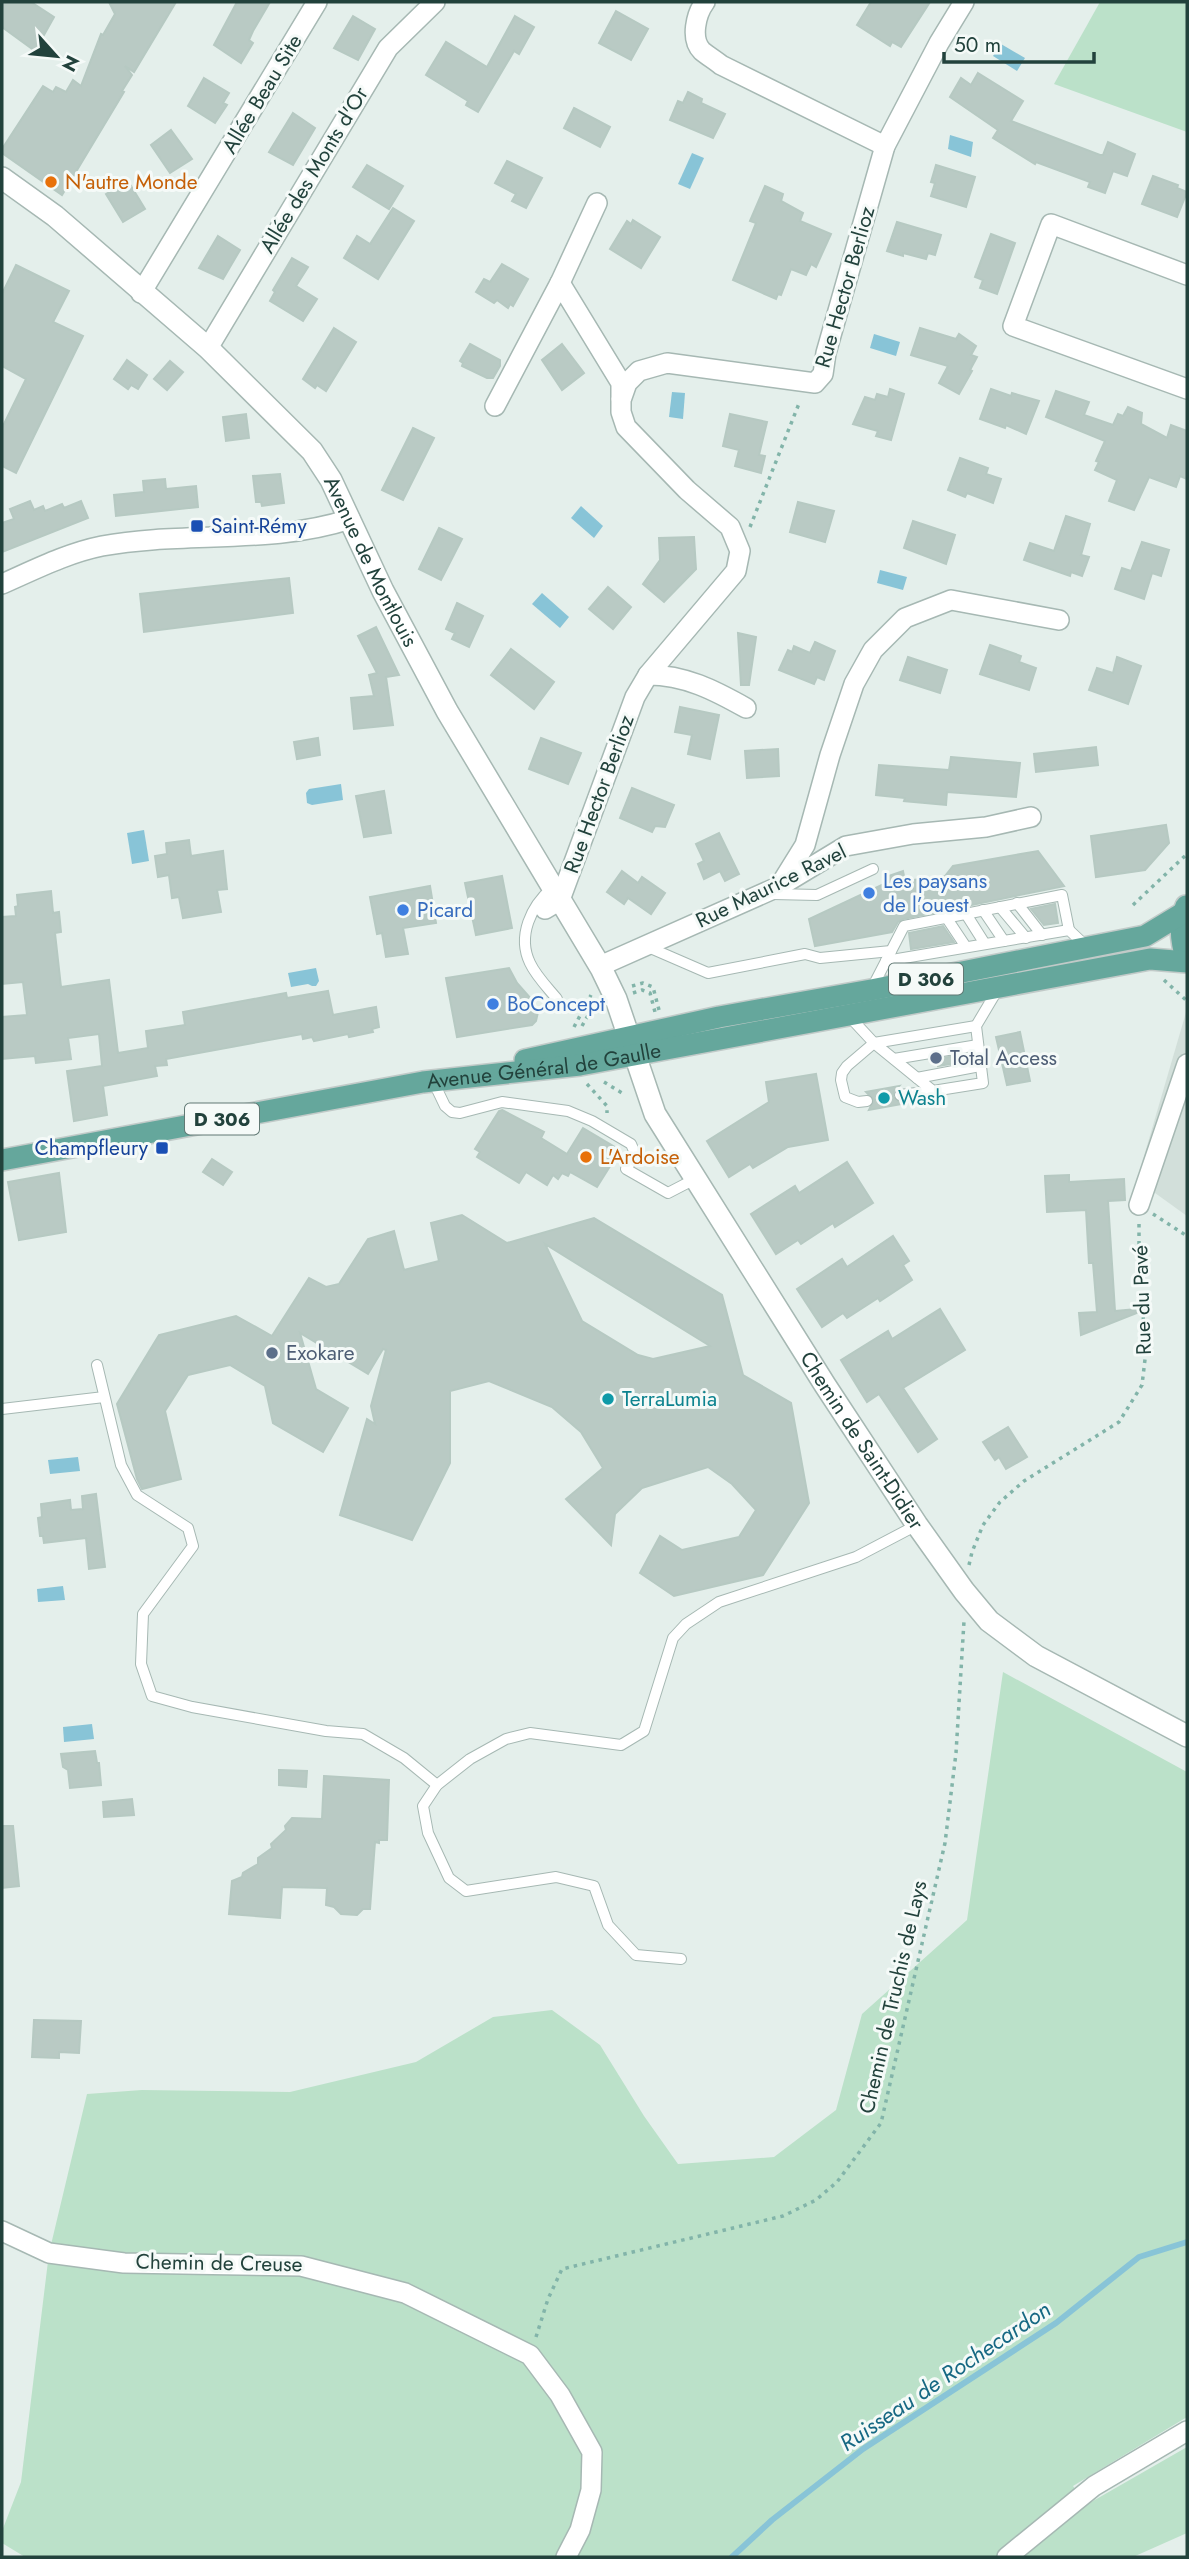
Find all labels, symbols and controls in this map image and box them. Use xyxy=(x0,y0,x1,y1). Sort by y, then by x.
north arrow xyxy=(21,21,91,91)
scale bar xyxy=(944,21,1094,65)
street label: Allée Beau Site xyxy=(215,29,310,159)
text: 50 m xyxy=(954,30,1001,60)
text: N xyxy=(55,51,86,76)
street label: Allée des Monts d'Or xyxy=(252,80,376,259)
place label: N'autre Monde xyxy=(65,167,198,197)
marker: N'autre Monde xyxy=(43,174,59,190)
street label: Rue Hector Berlioz xyxy=(808,202,882,371)
street label: Avenue de Montlouis xyxy=(316,471,425,652)
place label: Saint-Rémy xyxy=(211,511,307,541)
marker: Saint-Rémy xyxy=(189,518,205,534)
street label: Rue Hector Berlioz xyxy=(556,710,642,877)
street label: Rue Maurice Ravel xyxy=(691,837,851,935)
place label: Les paysans de l’ouest xyxy=(883,866,987,920)
marker: Les paysans de l’ouest xyxy=(861,885,877,901)
place label: Picard xyxy=(417,895,473,925)
marker: Picard xyxy=(395,902,411,918)
road number: D 306 xyxy=(889,964,963,995)
place label: BoConcept xyxy=(507,989,605,1019)
marker: BoConcept xyxy=(485,996,501,1012)
street label: Avenue Général de Gaulle xyxy=(425,1035,664,1097)
place label: Total Access xyxy=(950,1043,1057,1073)
marker: Total Access xyxy=(928,1050,944,1066)
place label: Wash xyxy=(898,1083,946,1113)
marker: Wash xyxy=(876,1090,892,1106)
road number: D 306 xyxy=(185,1104,259,1134)
place label: Champfleury xyxy=(34,1133,149,1163)
marker: Champfleury xyxy=(154,1140,170,1156)
place label: L'Ardoise xyxy=(600,1142,680,1172)
marker: L'Ardoise xyxy=(578,1149,594,1165)
street label: Rue du Pavé xyxy=(1125,1244,1159,1355)
place label: Exokare xyxy=(286,1338,355,1368)
marker: Exokare xyxy=(264,1345,280,1361)
street label: Chemin de Saint-Didier xyxy=(793,1346,932,1536)
place label: TerraLumia xyxy=(622,1384,717,1414)
marker: TerraLumia xyxy=(600,1391,616,1407)
street label: Chemin de Truchis de Lays xyxy=(852,1878,934,2116)
street label: Chemin de Creuse xyxy=(135,2247,303,2279)
water label: Ruisseau de Rochecardon xyxy=(833,2293,1057,2459)

